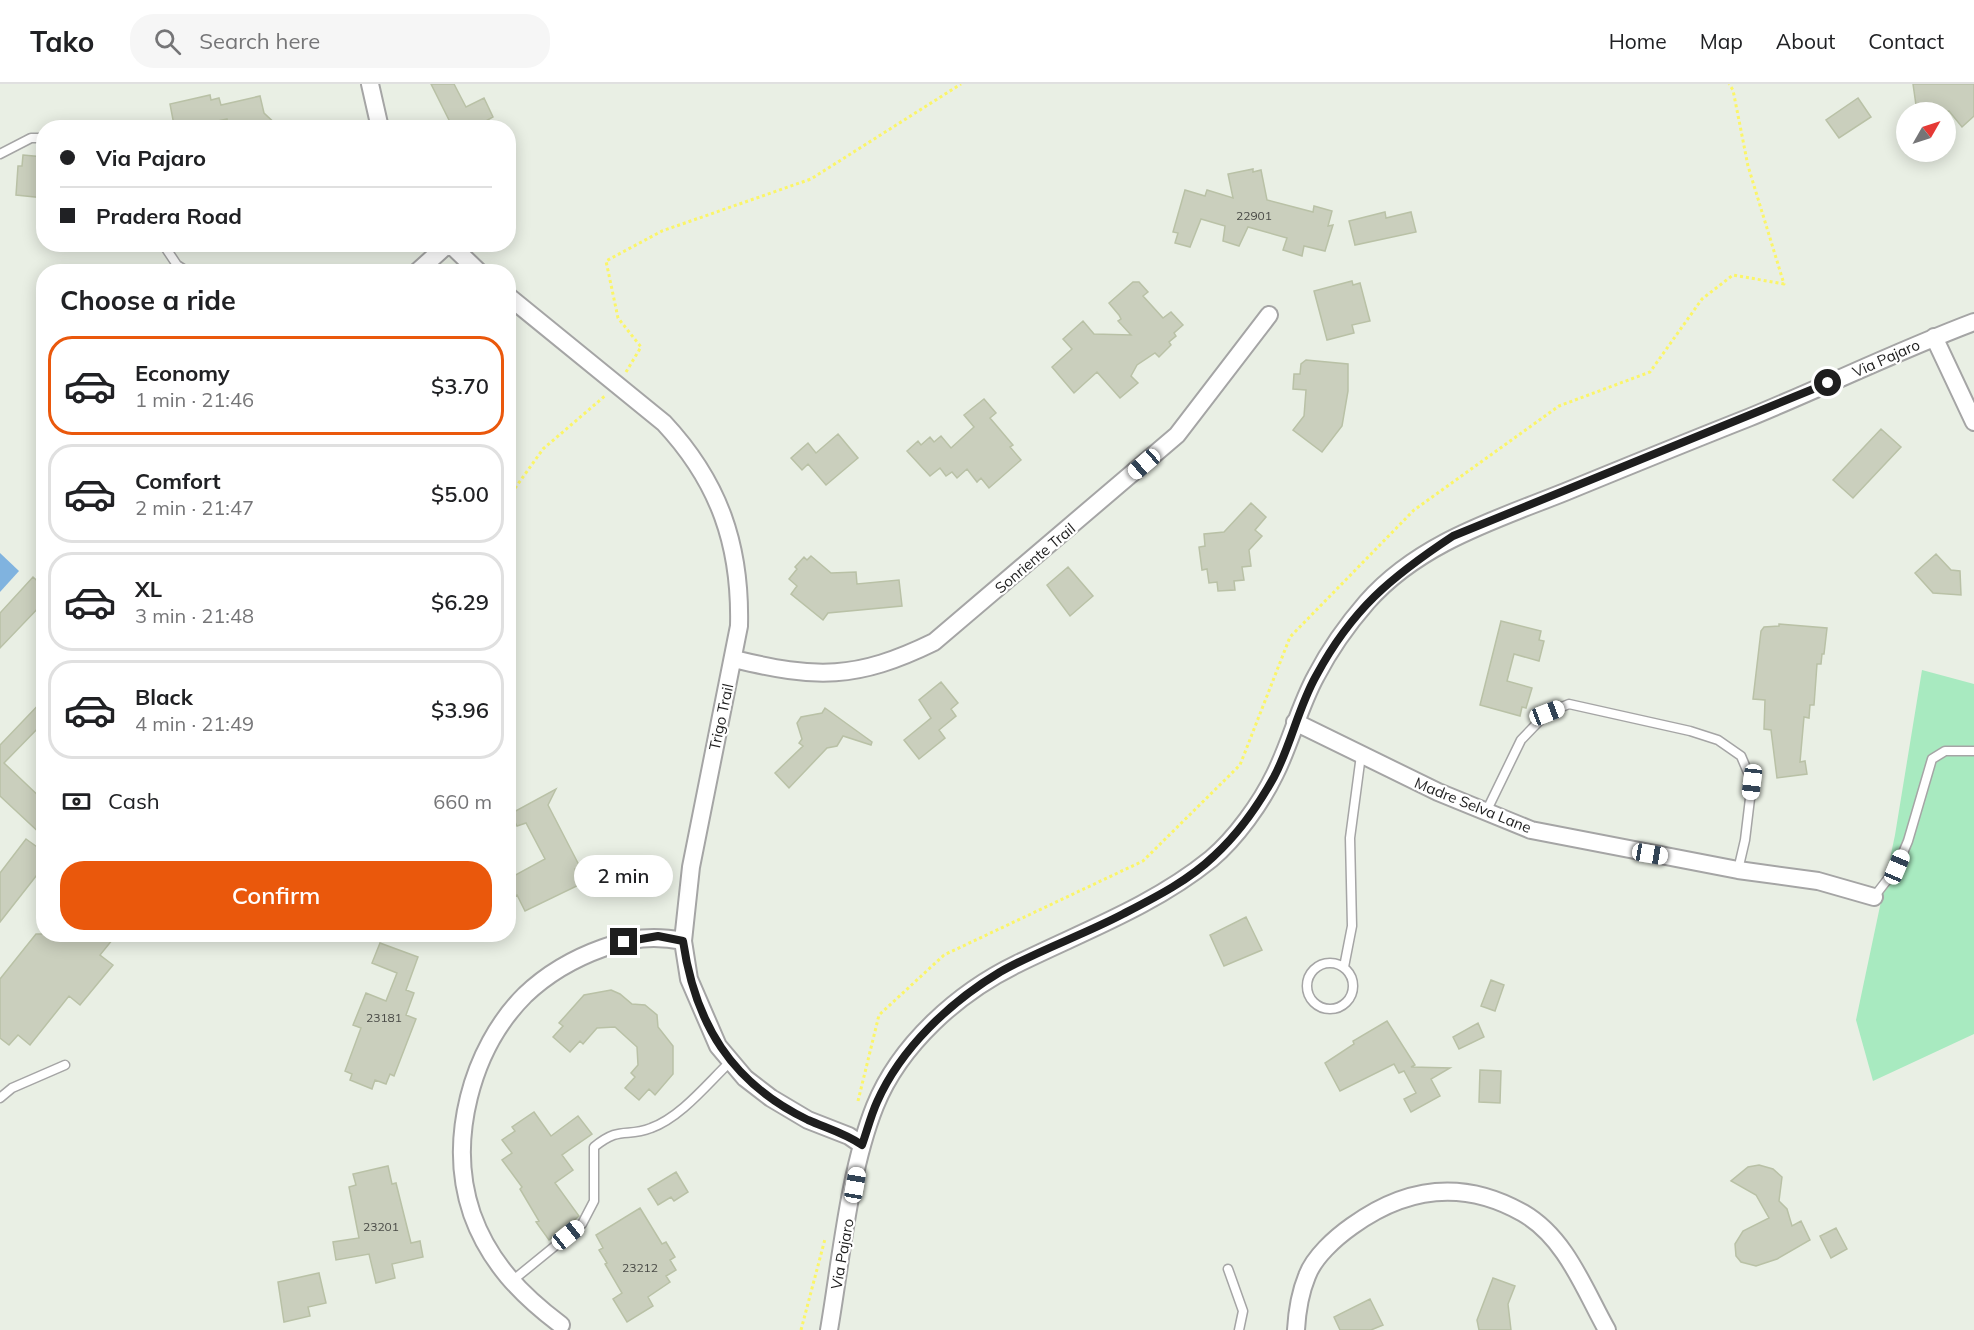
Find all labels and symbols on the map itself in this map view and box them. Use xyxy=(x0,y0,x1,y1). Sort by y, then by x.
north arrow xyxy=(1896,102,1956,162)
house number: 22901 xyxy=(1236,208,1272,223)
street label: Via Pajaro xyxy=(1849,335,1923,381)
route start xyxy=(1814,369,1841,396)
car xyxy=(1125,445,1163,483)
street label: Sonriente Trail xyxy=(991,519,1079,597)
street label: Trigo Trail xyxy=(705,682,737,752)
car xyxy=(1527,698,1567,728)
car xyxy=(1741,763,1763,801)
street label: Madre Selva Lane xyxy=(1412,773,1534,837)
car xyxy=(1631,842,1669,866)
car xyxy=(1882,847,1912,887)
callout: 2 min xyxy=(574,855,674,897)
route end xyxy=(610,928,637,955)
house number: 23181 xyxy=(366,1010,402,1025)
car xyxy=(843,1166,867,1204)
car xyxy=(548,1217,588,1253)
street label: Via Pajaro xyxy=(826,1217,858,1291)
house number: 23201 xyxy=(363,1219,399,1234)
house number: 23212 xyxy=(622,1260,658,1275)

